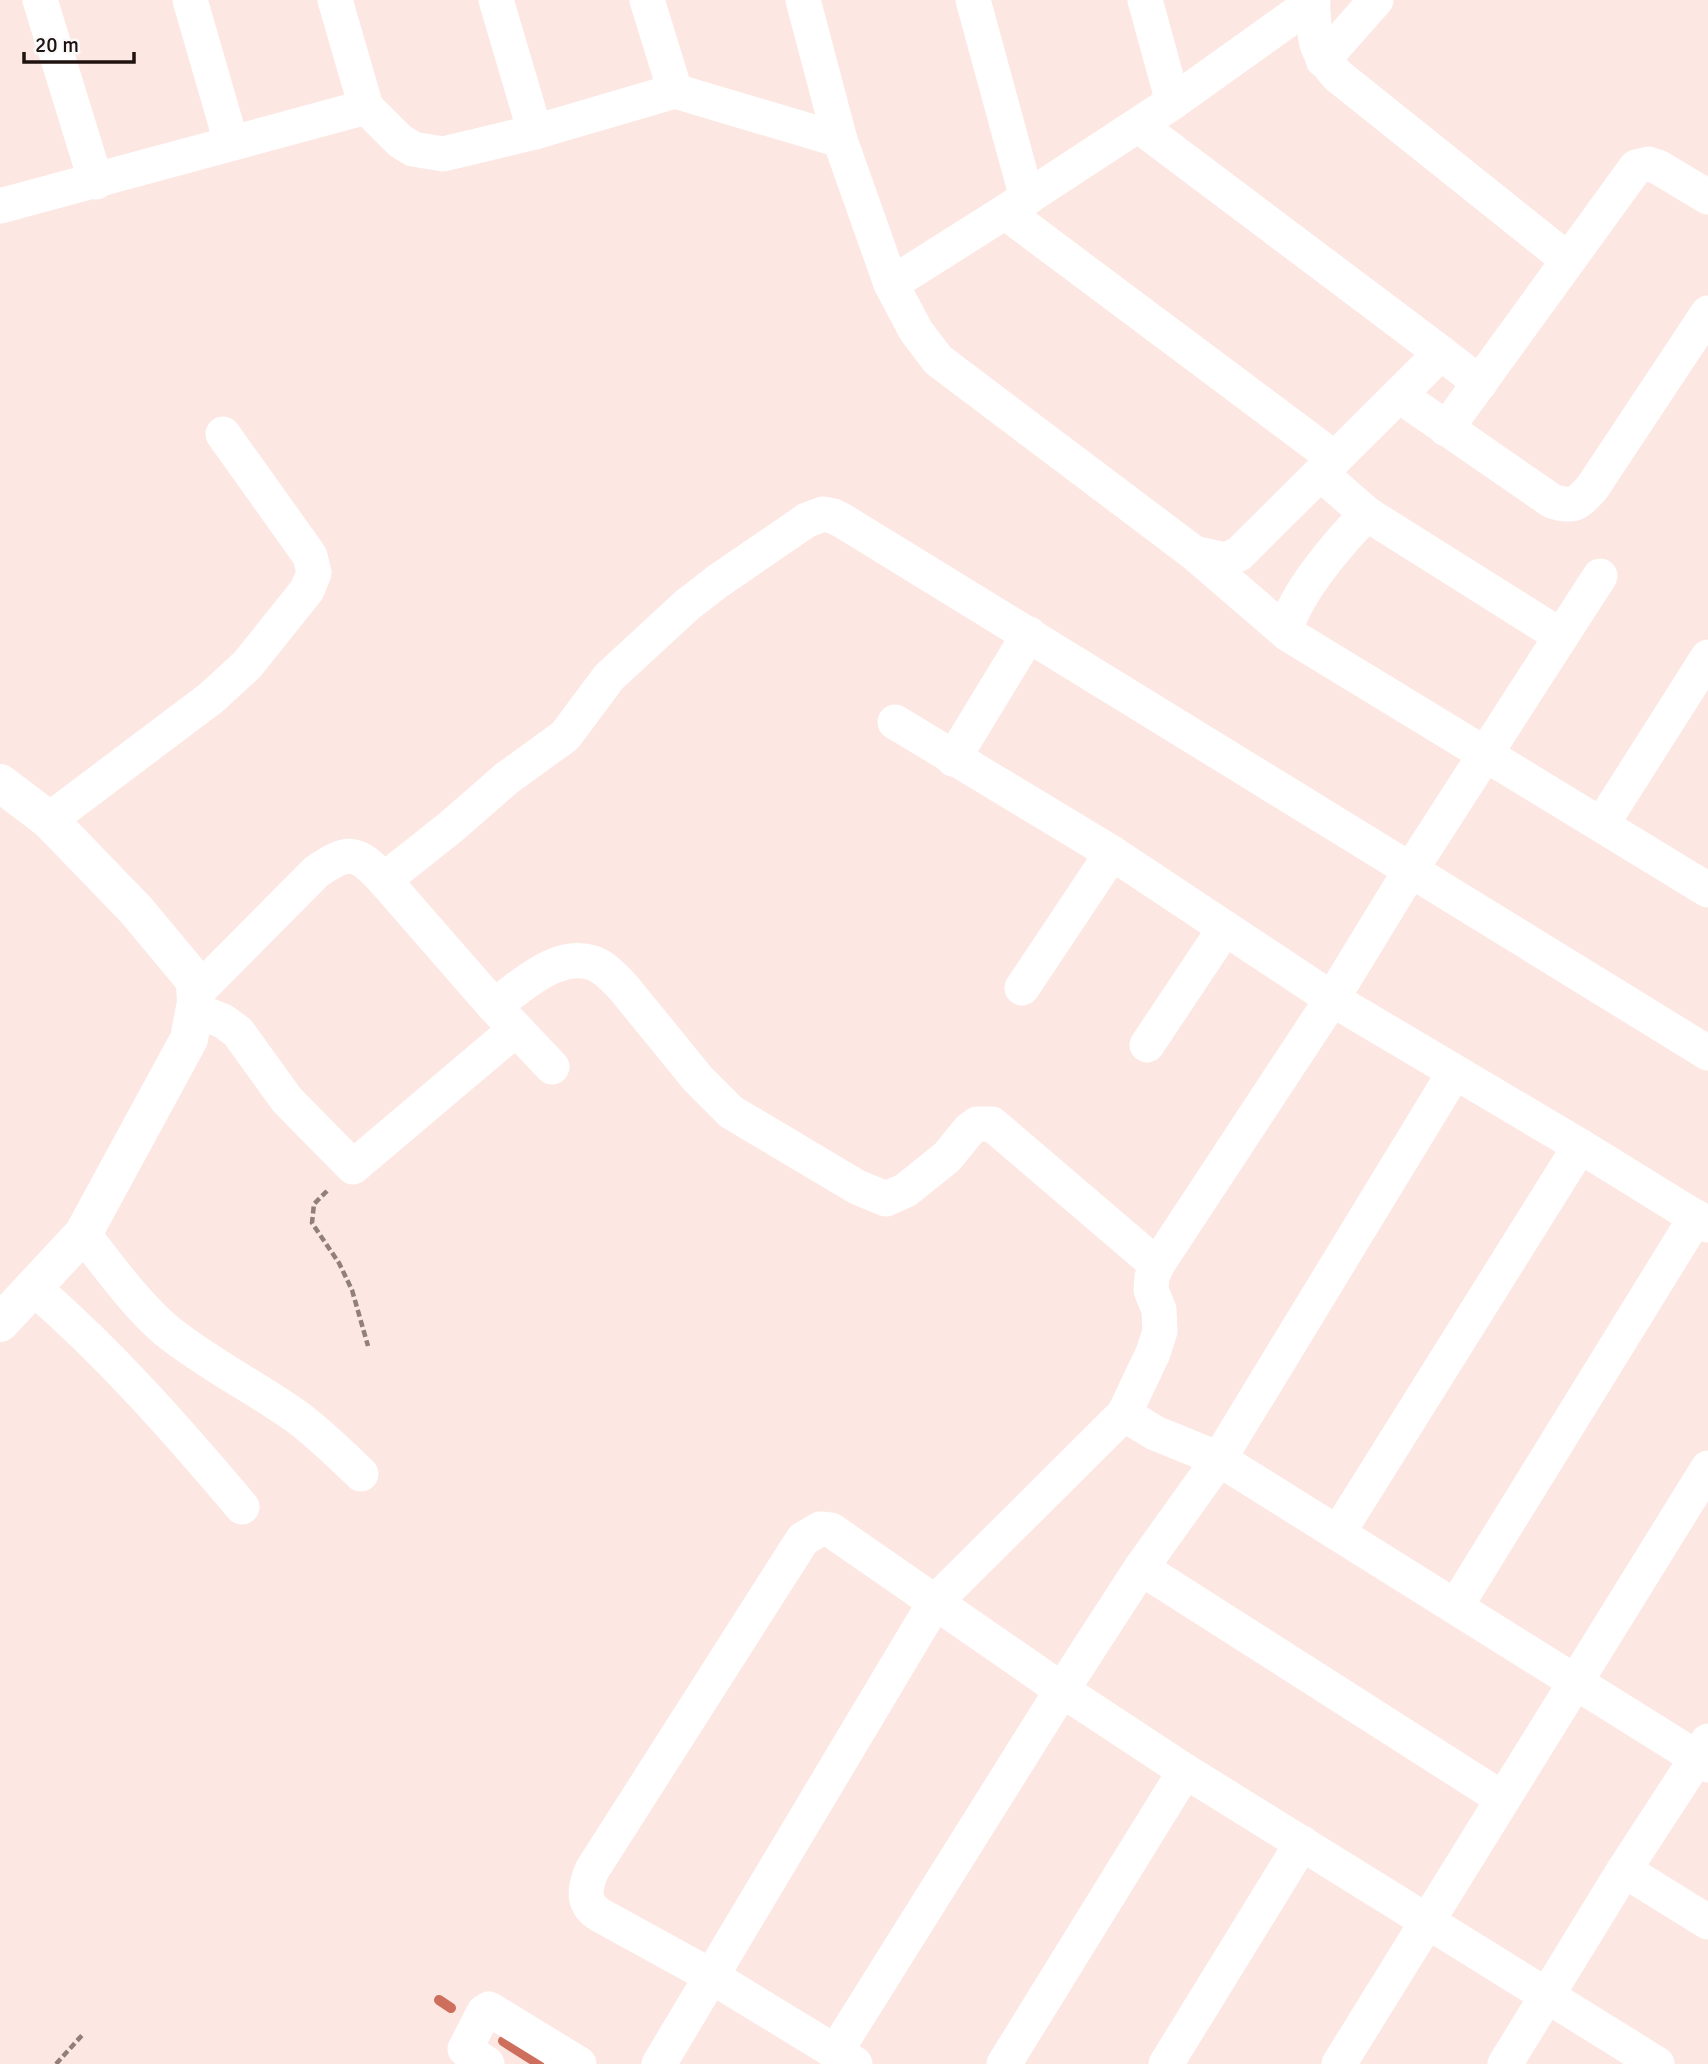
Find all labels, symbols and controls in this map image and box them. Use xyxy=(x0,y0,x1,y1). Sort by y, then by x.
scale bar xyxy=(24,21,135,65)
text: 20 m xyxy=(35,32,79,58)

